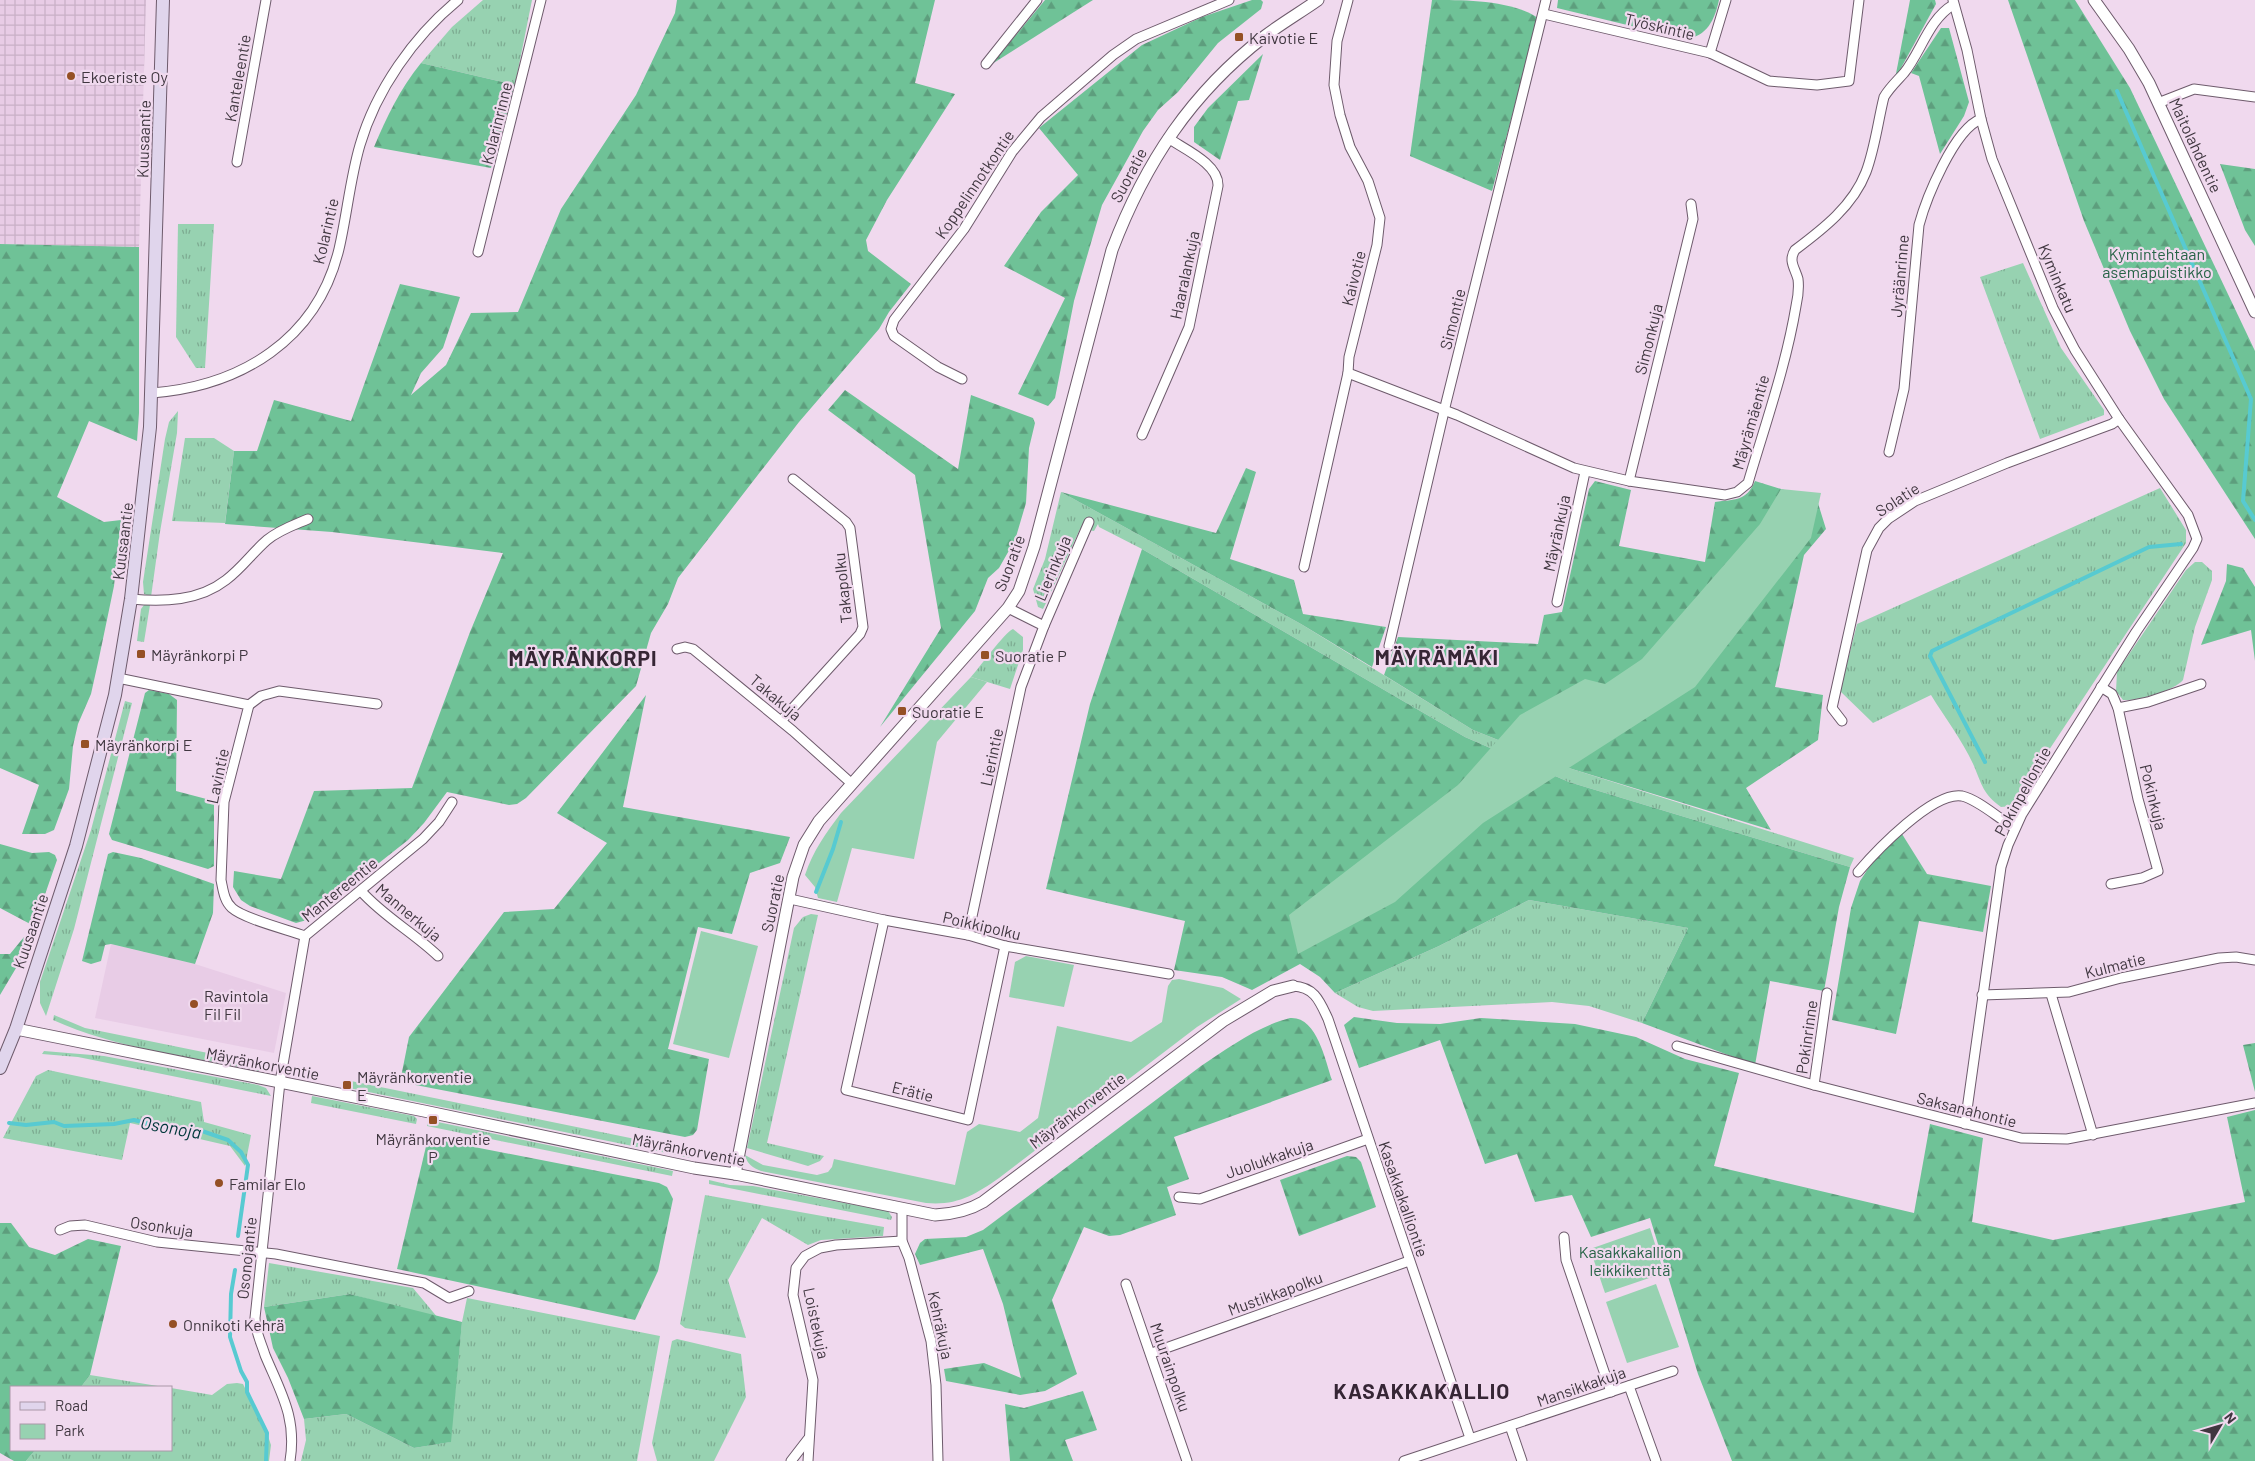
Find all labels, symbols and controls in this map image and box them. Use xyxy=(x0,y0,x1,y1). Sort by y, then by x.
street label: Työskintie xyxy=(1623,9,1697,43)
place label: Kaivotie E xyxy=(1249,28,1318,47)
marker: Kaivotie E xyxy=(1233,31,1245,43)
street label: Kanteleentie xyxy=(220,33,254,123)
place label: Ekoeriste Oy xyxy=(81,67,168,86)
marker: Ekoeriste Oy xyxy=(65,70,77,82)
street label: Kolarinrinne xyxy=(477,80,515,166)
street label: Maitolahdentie xyxy=(2166,94,2226,196)
street label: Kuusaantie xyxy=(132,100,154,178)
street label: Koppelinnotkontie xyxy=(931,126,1017,242)
street label: Suoratie xyxy=(1106,144,1150,206)
street label: Kolarintie xyxy=(308,196,342,266)
street label: Haaralankuja xyxy=(1165,229,1203,321)
street label: Jyräänrinne xyxy=(1886,234,1912,318)
street label: Kyminkatu xyxy=(2035,241,2081,315)
park label: Kymintehtaan asemapuistikko xyxy=(2102,244,2212,281)
street label: Kaivotie xyxy=(1337,248,1369,308)
street label: Simontie xyxy=(1435,286,1469,352)
street label: Simonkuja xyxy=(1630,301,1666,377)
street label: Mäyrämäentie xyxy=(1727,372,1773,472)
street label: Solatie xyxy=(1872,478,1922,520)
street label: Mäyränkuja xyxy=(1539,493,1573,573)
street label: Kuusaantie xyxy=(108,501,136,581)
street label: Suoratie xyxy=(990,532,1028,594)
street label: Lierinkuja xyxy=(1030,533,1074,603)
street label: Takapolku xyxy=(829,552,855,624)
district label: MÄYRÄMÄKI xyxy=(1375,644,1499,669)
place label: Mäyränkorpi P xyxy=(151,645,248,664)
district label: MÄYRÄNKORPI xyxy=(508,645,658,670)
place label: Suoratie P xyxy=(995,646,1067,665)
marker: Mäyränkorpi P xyxy=(135,648,147,660)
marker: Suoratie P xyxy=(979,649,991,661)
street label: Takakuja xyxy=(746,670,806,724)
place label: Suoratie E xyxy=(912,702,984,721)
marker: Suoratie E xyxy=(896,705,908,717)
street label: Lierintie xyxy=(976,726,1006,788)
place label: Mäyränkorpi E xyxy=(95,735,192,754)
marker: Mäyränkorpi E xyxy=(79,738,91,750)
street label: Pokinpellontie xyxy=(1990,743,2054,839)
street label: Lavintie xyxy=(202,747,232,805)
street label: Pokinkuja xyxy=(2137,762,2171,832)
street label: Mantereentie xyxy=(297,853,381,925)
street label: Suoratie xyxy=(757,872,787,934)
street label: Mannerkuja xyxy=(372,879,446,945)
street label: Kuusaantie xyxy=(8,891,52,971)
street label: Poikkipolku xyxy=(941,907,1023,943)
street label: Kulmatie xyxy=(2083,948,2147,982)
place label: Ravintola Fil Fil xyxy=(204,986,268,1023)
marker: Ravintola Fil Fil xyxy=(188,998,200,1010)
street label: Pokinrinne xyxy=(1791,999,1821,1075)
street label: Mäyränkorventie xyxy=(205,1043,321,1083)
place label: Mäyränkorventie E xyxy=(357,1067,472,1104)
street label: Mäyränkorventie xyxy=(1025,1068,1129,1152)
street label: Erätie xyxy=(890,1077,936,1105)
marker: Mäyränkorventie E xyxy=(341,1079,353,1091)
street label: Saksanahontie xyxy=(1915,1087,2019,1131)
water label: Osonoja xyxy=(139,1111,203,1143)
marker: Mäyränkorventie P xyxy=(427,1114,439,1126)
place label: Mäyränkorventie P xyxy=(375,1129,491,1166)
street label: Mäyränkorventie xyxy=(631,1129,747,1169)
street label: Juolukkakuja xyxy=(1223,1134,1315,1182)
street label: Kasakkakalliontie xyxy=(1375,1139,1433,1259)
place label: Familar Elo xyxy=(229,1174,306,1193)
marker: Familar Elo xyxy=(213,1177,225,1189)
street label: Osonkuja xyxy=(129,1212,195,1240)
street label: Osonojantie xyxy=(232,1216,260,1300)
park label: Kasakkakallion leikkikenttä xyxy=(1579,1242,1681,1279)
street label: Mustikkapolku xyxy=(1225,1267,1325,1319)
street label: Loistekuja xyxy=(800,1286,834,1360)
street label: Kehräkuja xyxy=(925,1289,957,1361)
place label: Onnikoti Kehrä xyxy=(183,1315,284,1334)
marker: Onnikoti Kehrä xyxy=(167,1318,179,1330)
street label: Muurainpolku xyxy=(1147,1320,1195,1414)
street label: Mansikkakuja xyxy=(1534,1362,1628,1410)
district label: KASAKKAKALLIO xyxy=(1334,1378,1510,1403)
legend xyxy=(10,1386,172,1451)
text: Road xyxy=(55,1396,88,1414)
north arrow xyxy=(2195,1401,2245,1451)
text: N xyxy=(2221,1409,2240,1427)
text: Park xyxy=(55,1421,85,1439)

